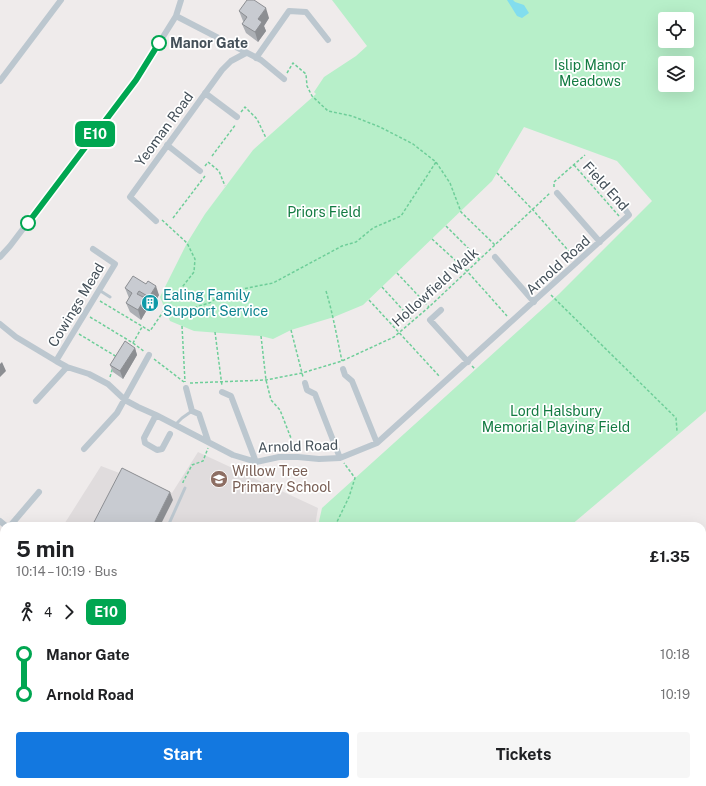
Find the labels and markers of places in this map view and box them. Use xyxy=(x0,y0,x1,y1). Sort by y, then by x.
marker: Manor Gate xyxy=(151,35,167,51)
place label: Manor Gate xyxy=(170,35,248,51)
unlabelled marker xyxy=(20,215,36,231)
place label: Ealing Family Support Service xyxy=(163,287,268,319)
building icon: Ealing Family Support Service xyxy=(140,293,160,313)
place label: Willow Tree Primary School xyxy=(232,463,331,495)
school or university icon: Willow Tree Primary School xyxy=(209,469,229,489)

